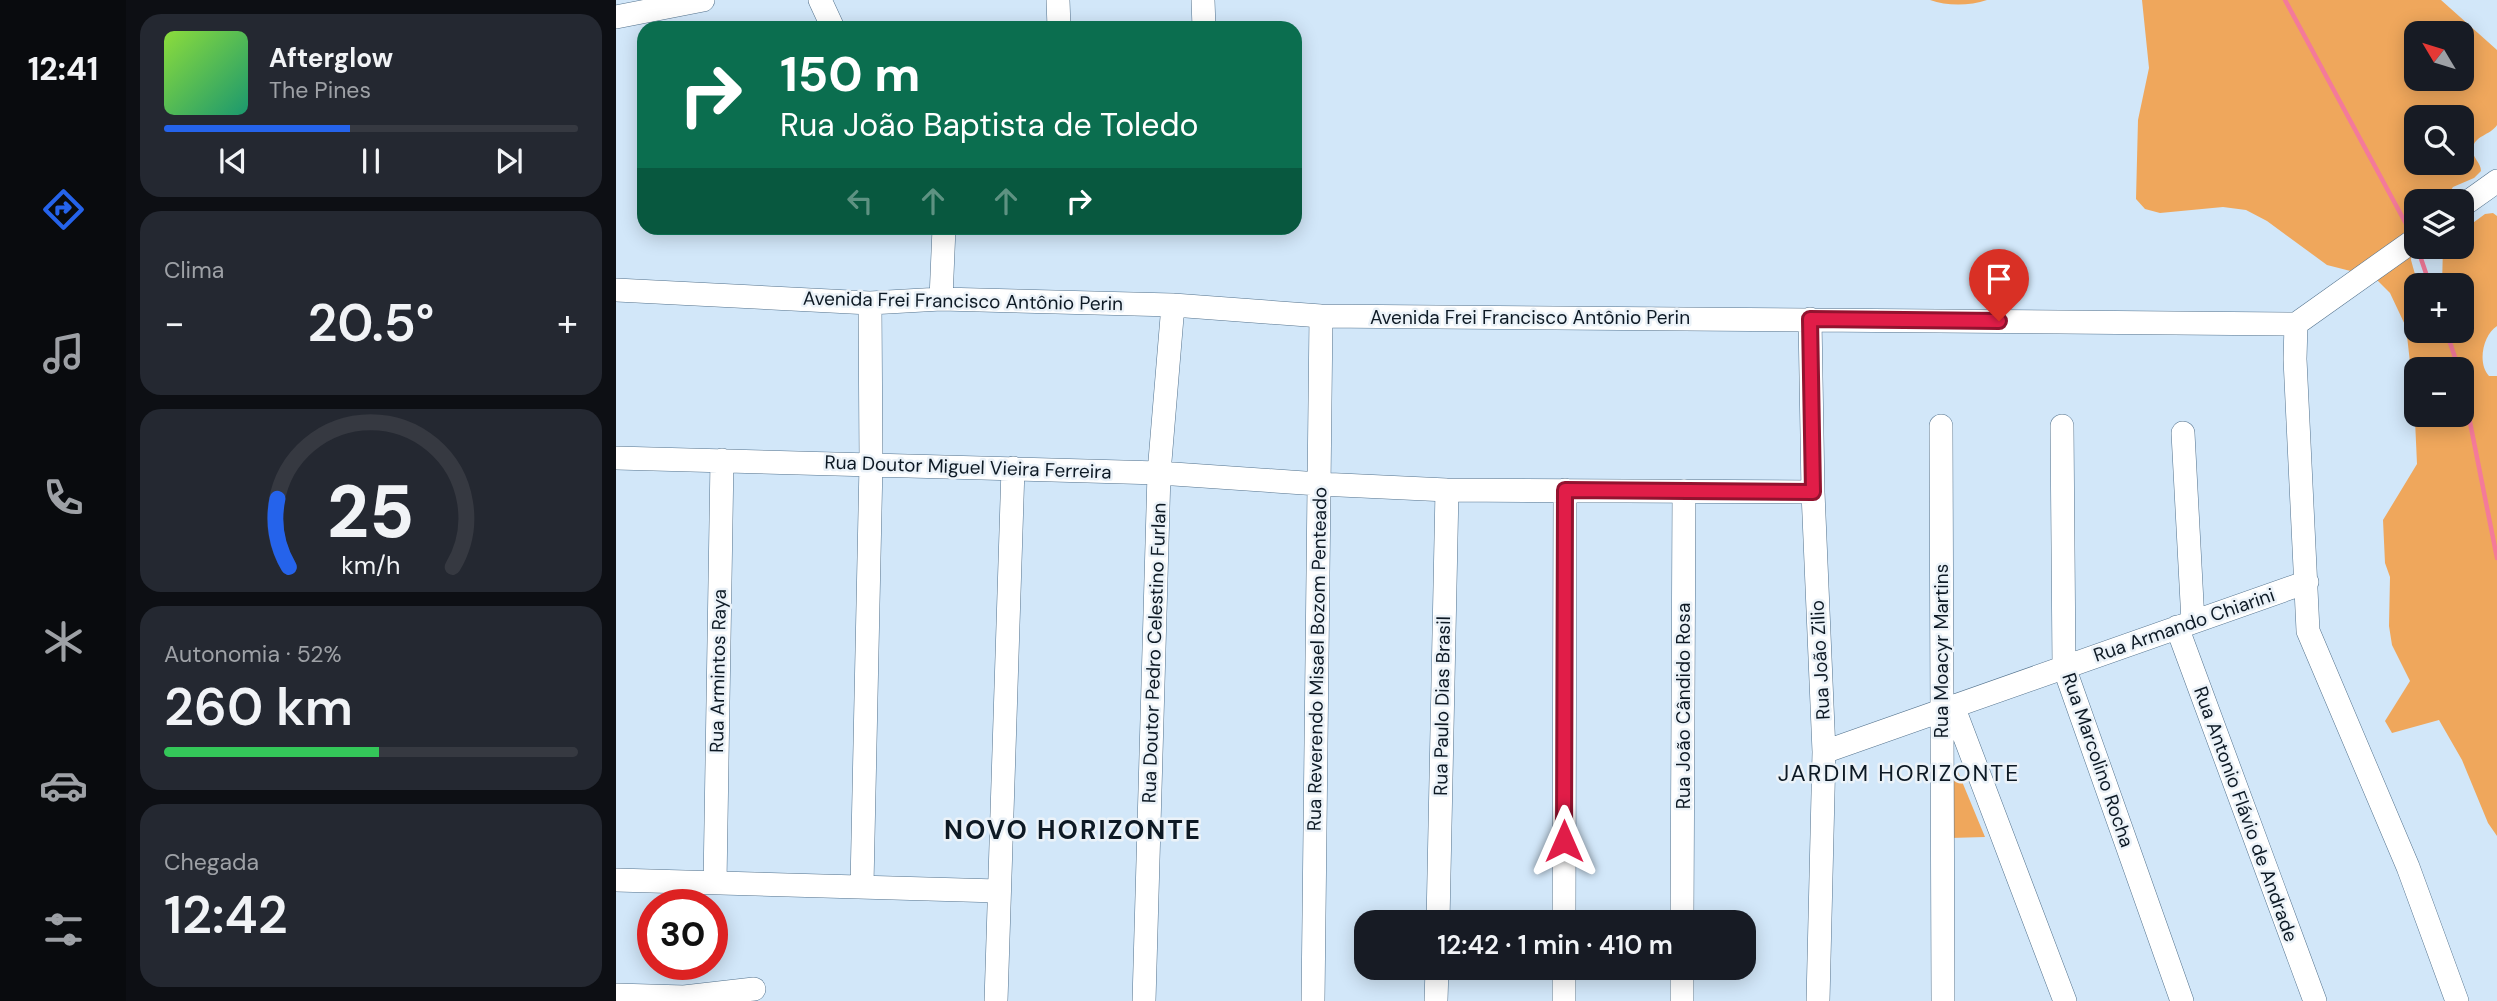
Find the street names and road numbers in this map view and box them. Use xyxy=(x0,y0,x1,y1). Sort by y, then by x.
street label: Avenida Frei Francisco Antônio Perin xyxy=(803,286,1123,316)
street label: Avenida Frei Francisco Antônio Perin xyxy=(1370,305,1690,330)
street label: Rua Doutor Miguel Vieira Ferreira xyxy=(824,449,1112,485)
street label: Rua Reverendo Misael Bozom Penteado xyxy=(1301,487,1333,831)
street label: Rua Doutor Pedro Celestino Furlan xyxy=(1136,502,1172,804)
street label: Rua Moacyr Martins xyxy=(1929,564,1954,738)
street label: Rua Armando Chiarini xyxy=(2090,582,2278,668)
street label: Rua Armintos Raya xyxy=(704,589,732,753)
street label: Rua João Zilio xyxy=(1804,599,1836,721)
street label: Rua João Cândido Rosa xyxy=(1671,603,1696,809)
street label: Rua Paulo Dias Brasil xyxy=(1428,616,1456,796)
street label: Rua Marcolino Rocha xyxy=(2056,669,2140,851)
street label: Rua Antonio Flávio de Andrade xyxy=(2188,683,2304,945)

